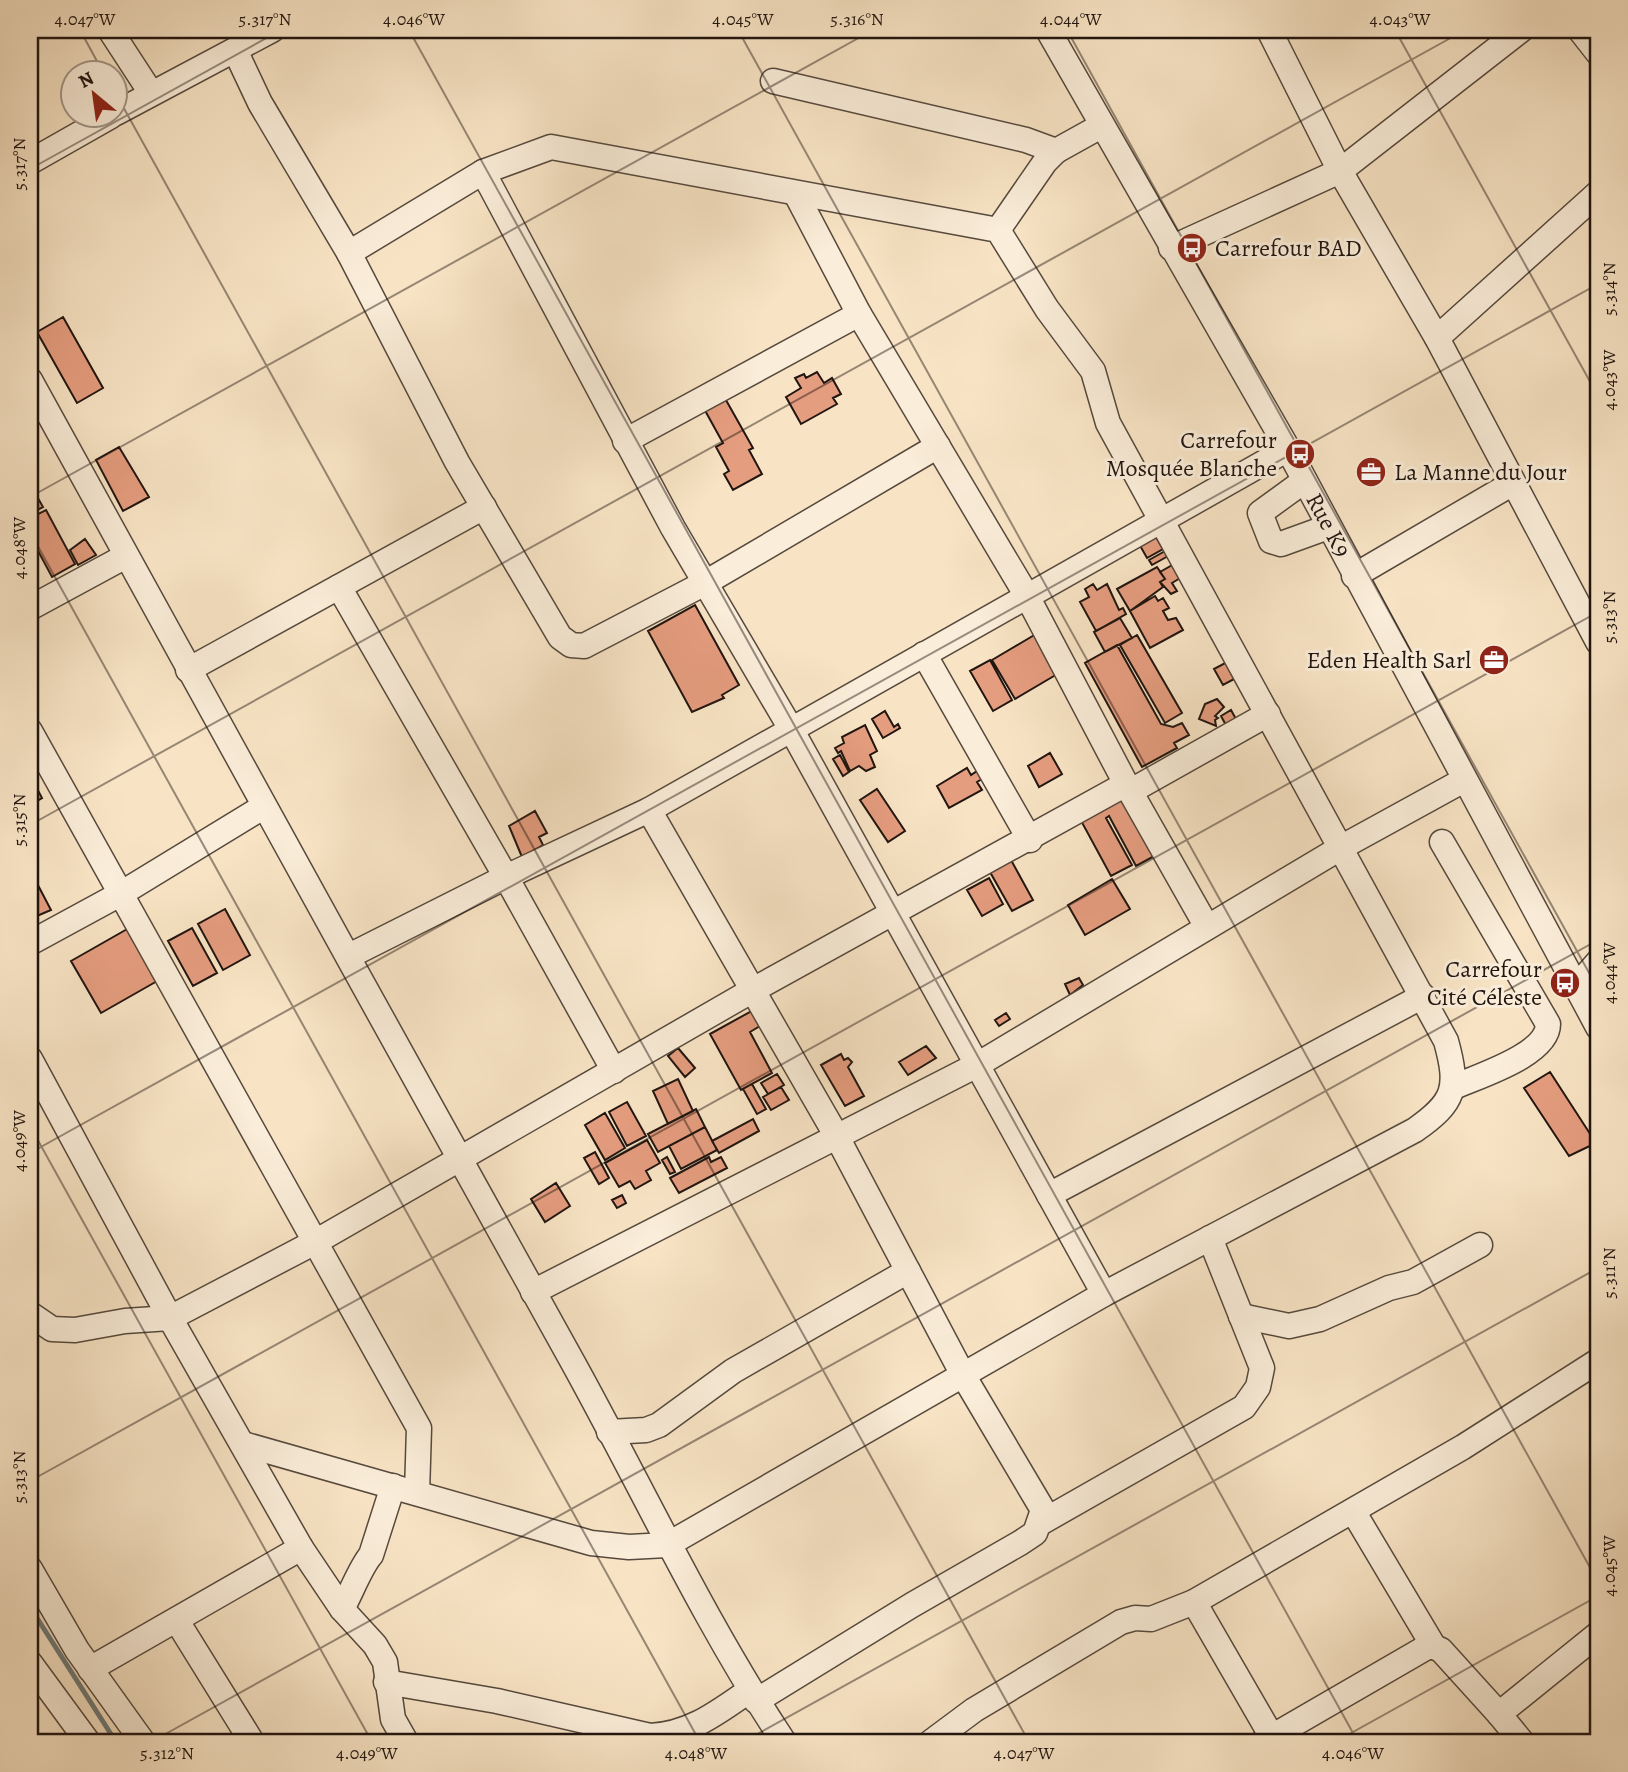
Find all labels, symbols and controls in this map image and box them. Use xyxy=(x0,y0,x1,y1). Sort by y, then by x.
text: 4.047°W xyxy=(54,7,116,31)
text: 5.317°N xyxy=(239,7,291,31)
text: 4.046°W xyxy=(383,7,445,31)
text: 4.045°W xyxy=(712,7,774,31)
text: 5.316°N xyxy=(830,7,884,31)
text: 4.044°W xyxy=(1040,7,1102,31)
text: 4.043°W xyxy=(1369,7,1431,31)
north arrow xyxy=(60,60,130,130)
text: N xyxy=(74,65,99,95)
text: 5.317°N xyxy=(7,138,31,190)
bus stop icon: Carrefour BAD xyxy=(1175,231,1209,265)
place label: Carrefour BAD xyxy=(1215,232,1362,264)
text: 5.314°N xyxy=(1597,262,1621,316)
text: 4.043°W xyxy=(1597,349,1621,411)
place label: Carrefour Mosquée Blanche xyxy=(1106,424,1277,484)
bus stop icon: Carrefour Mosquée Blanche xyxy=(1283,437,1317,471)
office icon: La Manne du Jour xyxy=(1354,455,1388,489)
place label: La Manne du Jour xyxy=(1394,456,1567,488)
street label: Rue K9 xyxy=(1298,487,1359,563)
text: 4.048°W xyxy=(7,517,31,579)
text: 5.313°N xyxy=(1597,591,1621,643)
office icon: Eden Health Sarl xyxy=(1477,643,1511,677)
place label: Eden Health Sarl xyxy=(1307,644,1471,676)
text: 5.315°N xyxy=(7,793,31,847)
text: 4.044°W xyxy=(1597,942,1621,1004)
place label: Carrefour Cité Céleste xyxy=(1427,953,1542,1013)
bus stop icon: Carrefour Cité Céleste xyxy=(1548,966,1582,1000)
text: 4.049°W xyxy=(7,1110,31,1172)
text: 5.311°N xyxy=(1597,1247,1621,1299)
text: 5.313°N xyxy=(7,1451,31,1503)
text: 4.045°W xyxy=(1597,1535,1621,1597)
text: 5.312°N xyxy=(140,1741,194,1765)
text: 4.049°W xyxy=(336,1741,398,1765)
text: 4.048°W xyxy=(665,1741,727,1765)
text: 4.047°W xyxy=(993,1741,1055,1765)
text: 4.046°W xyxy=(1322,1741,1384,1765)

